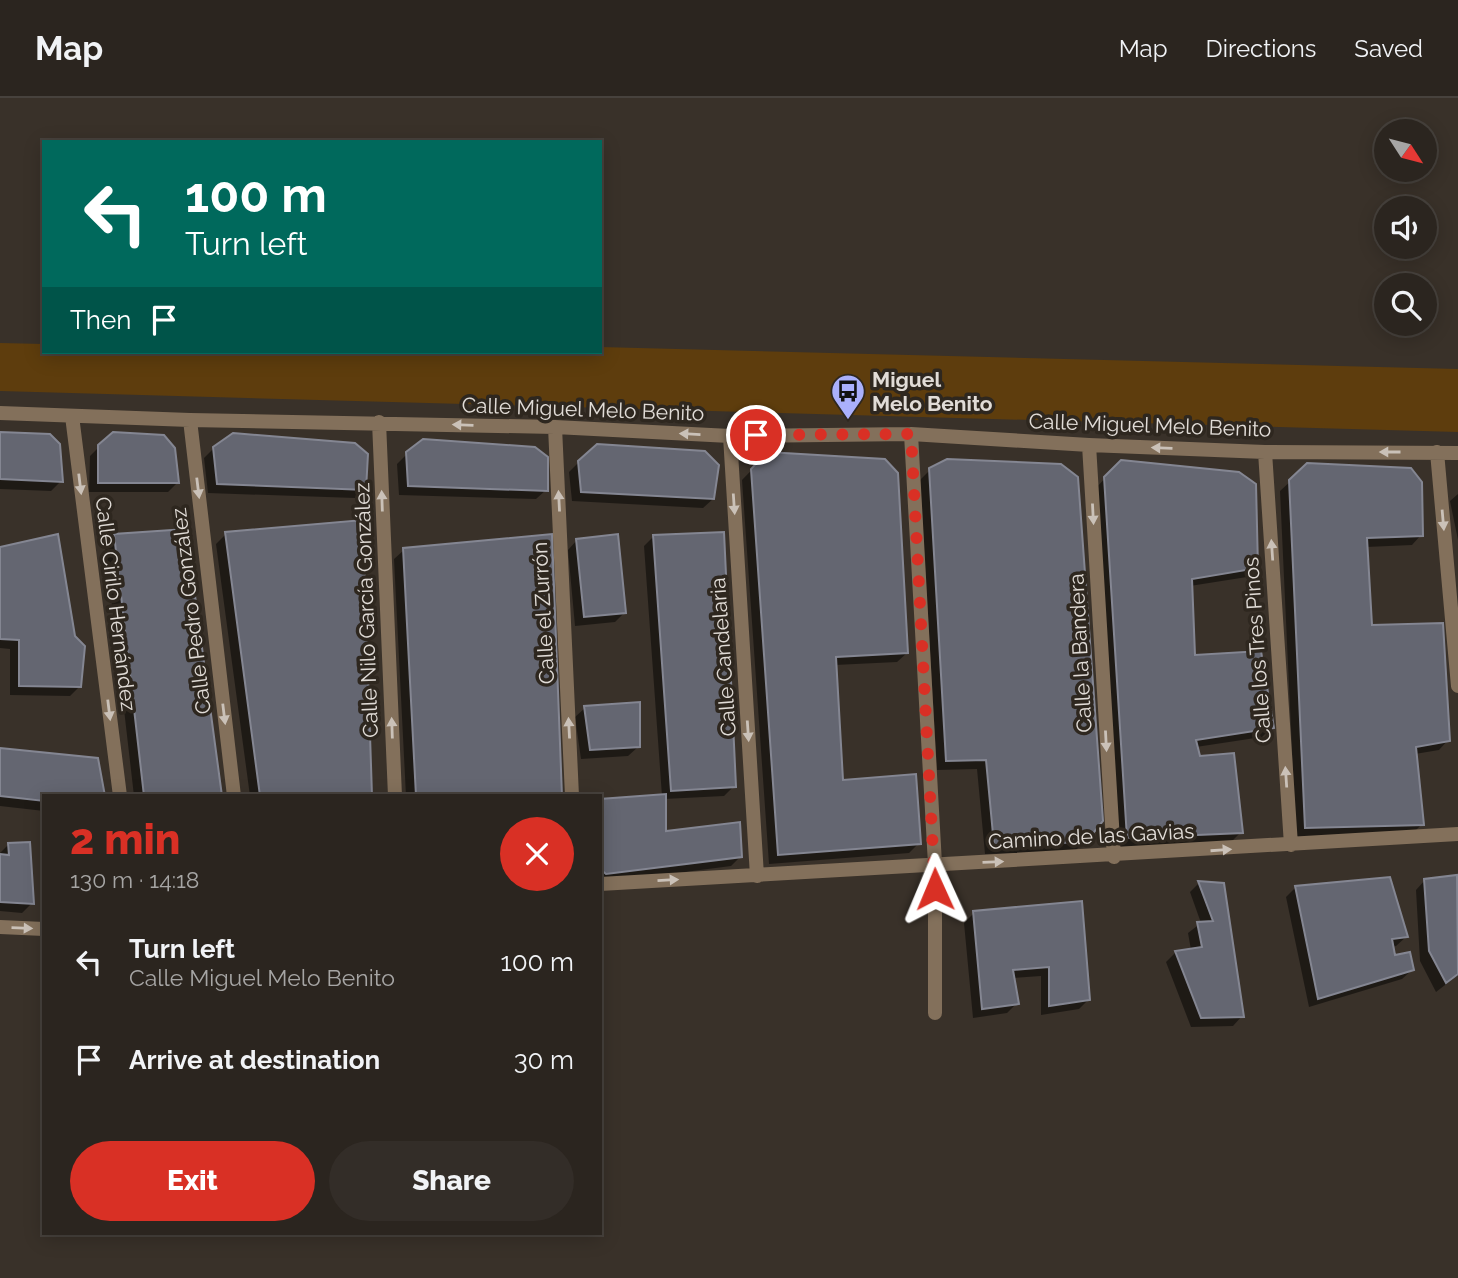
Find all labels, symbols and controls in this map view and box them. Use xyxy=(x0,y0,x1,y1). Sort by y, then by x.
text: Map xyxy=(35,29,103,68)
text: Map xyxy=(1119,34,1168,63)
text: Directions xyxy=(1206,34,1316,63)
text: Saved xyxy=(1354,34,1423,63)
north arrow xyxy=(1374,119,1437,182)
map controls xyxy=(1374,119,1437,336)
text: 100 m xyxy=(185,166,327,223)
icon: left xyxy=(70,168,161,259)
button: sound xyxy=(1374,196,1437,259)
text: Turn left xyxy=(185,225,307,262)
button: search xyxy=(1374,273,1437,336)
icon: arrive xyxy=(145,301,183,339)
text: Then xyxy=(70,305,131,335)
place label: Miguel Melo Benito xyxy=(872,367,993,416)
bus stop icon: Miguel Melo Benito xyxy=(829,372,867,421)
street label: Calle Miguel Melo Benito xyxy=(461,392,705,426)
pin xyxy=(726,405,786,465)
street label: Calle Miguel Melo Benito xyxy=(1028,408,1272,442)
icon: arrive xyxy=(737,416,775,454)
one-way arrow xyxy=(452,419,474,430)
one-way arrow xyxy=(679,428,701,439)
one-way arrow xyxy=(1151,443,1173,454)
one-way arrow xyxy=(1379,446,1401,458)
one-way arrow xyxy=(75,473,86,495)
one-way arrow xyxy=(192,477,203,499)
street label: Calle Nilo García González xyxy=(349,482,383,738)
one-way arrow xyxy=(377,490,388,512)
one-way arrow xyxy=(553,490,564,512)
one-way arrow xyxy=(729,493,740,515)
street label: Calle Cirilo Hernández xyxy=(90,495,142,713)
one-way arrow xyxy=(1087,503,1098,525)
street label: Calle Pedro González xyxy=(166,506,216,716)
one-way arrow xyxy=(1438,509,1449,531)
one-way arrow xyxy=(1266,538,1277,560)
street label: Calle el Zurrón xyxy=(527,541,559,685)
street label: Calle los Tres Pinos xyxy=(1238,556,1276,744)
street label: Calle la Bandera xyxy=(1063,573,1097,733)
street label: Calle Candelaria xyxy=(705,577,741,737)
one-way arrow xyxy=(103,699,114,721)
one-way arrow xyxy=(219,703,230,725)
one-way arrow xyxy=(386,717,397,739)
one-way arrow xyxy=(563,717,574,739)
one-way arrow xyxy=(743,720,754,742)
one-way arrow xyxy=(1101,730,1112,752)
one-way arrow xyxy=(1280,765,1291,787)
text: 2 min xyxy=(70,815,180,864)
button: close xyxy=(500,817,574,891)
street label: Camino de las Gavias xyxy=(987,818,1195,854)
one-way arrow xyxy=(1210,844,1232,855)
position arrow xyxy=(898,852,972,926)
one-way arrow xyxy=(983,857,1005,868)
text: 130 m · 14:18 xyxy=(70,866,200,893)
one-way arrow xyxy=(658,875,680,886)
one-way arrow xyxy=(11,922,33,934)
text: Turn left xyxy=(129,934,235,964)
icon: left xyxy=(70,943,108,981)
text: 100 m xyxy=(501,947,574,977)
text: Calle Miguel Melo Benito xyxy=(129,964,395,991)
icon: arrive xyxy=(70,1041,108,1079)
text: Arrive at destination xyxy=(129,1045,380,1075)
text: 30 m xyxy=(514,1045,574,1075)
button: Exit xyxy=(70,1141,315,1221)
button: Share xyxy=(329,1141,574,1221)

